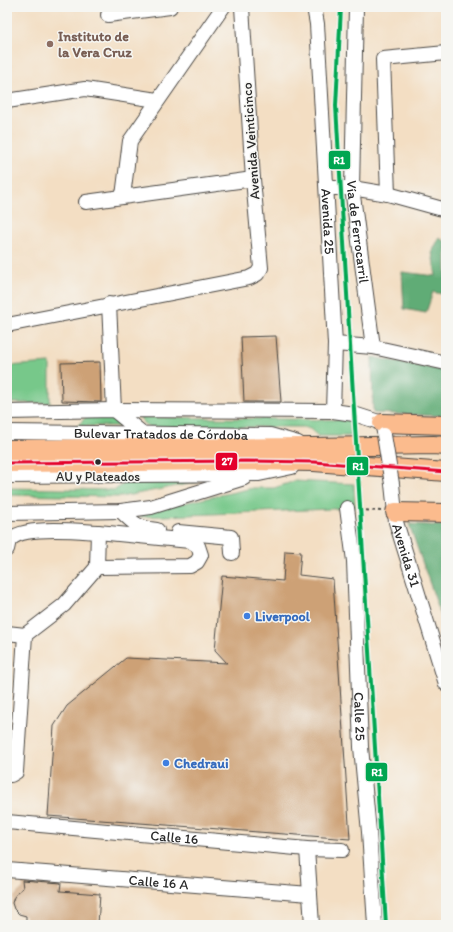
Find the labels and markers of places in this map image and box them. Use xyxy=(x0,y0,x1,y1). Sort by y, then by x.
place label: Instituto de la Vera Cruz xyxy=(58,28,132,61)
marker: Instituto de la Vera Cruz xyxy=(45,39,55,49)
marker: AU y Plateados xyxy=(93,457,103,467)
place label: AU y Plateados xyxy=(56,469,140,484)
place label: Liverpool xyxy=(255,608,311,625)
marker: Liverpool xyxy=(242,611,252,621)
place label: Chedraui xyxy=(174,755,229,772)
marker: Chedraui xyxy=(161,758,171,768)

